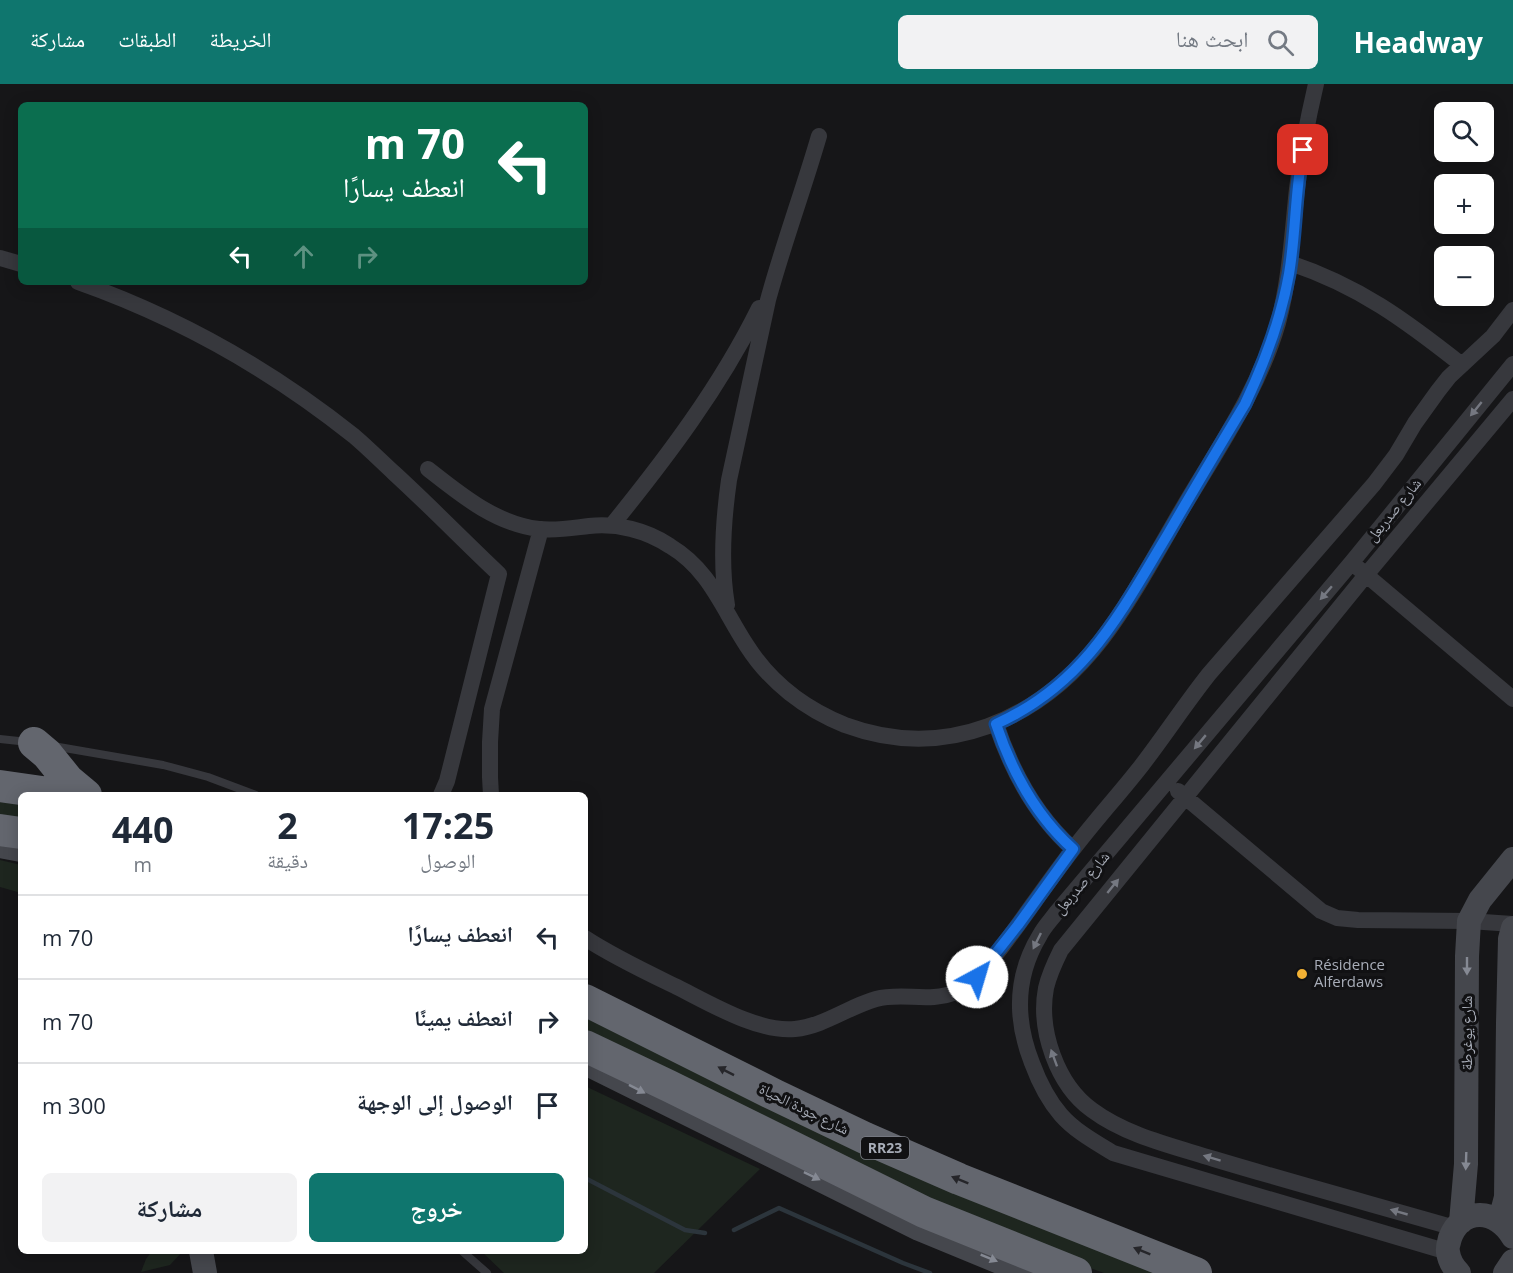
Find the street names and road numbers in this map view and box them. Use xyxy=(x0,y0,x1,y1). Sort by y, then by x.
street label: شارع صدربعل xyxy=(1361,473,1426,546)
street label: شارع صدربعل xyxy=(1049,847,1114,919)
street label: شارع يوغرطة xyxy=(1456,995,1477,1070)
street label: شارع جودة الحياة xyxy=(756,1078,853,1139)
road number: RR23 xyxy=(861,1137,909,1159)

